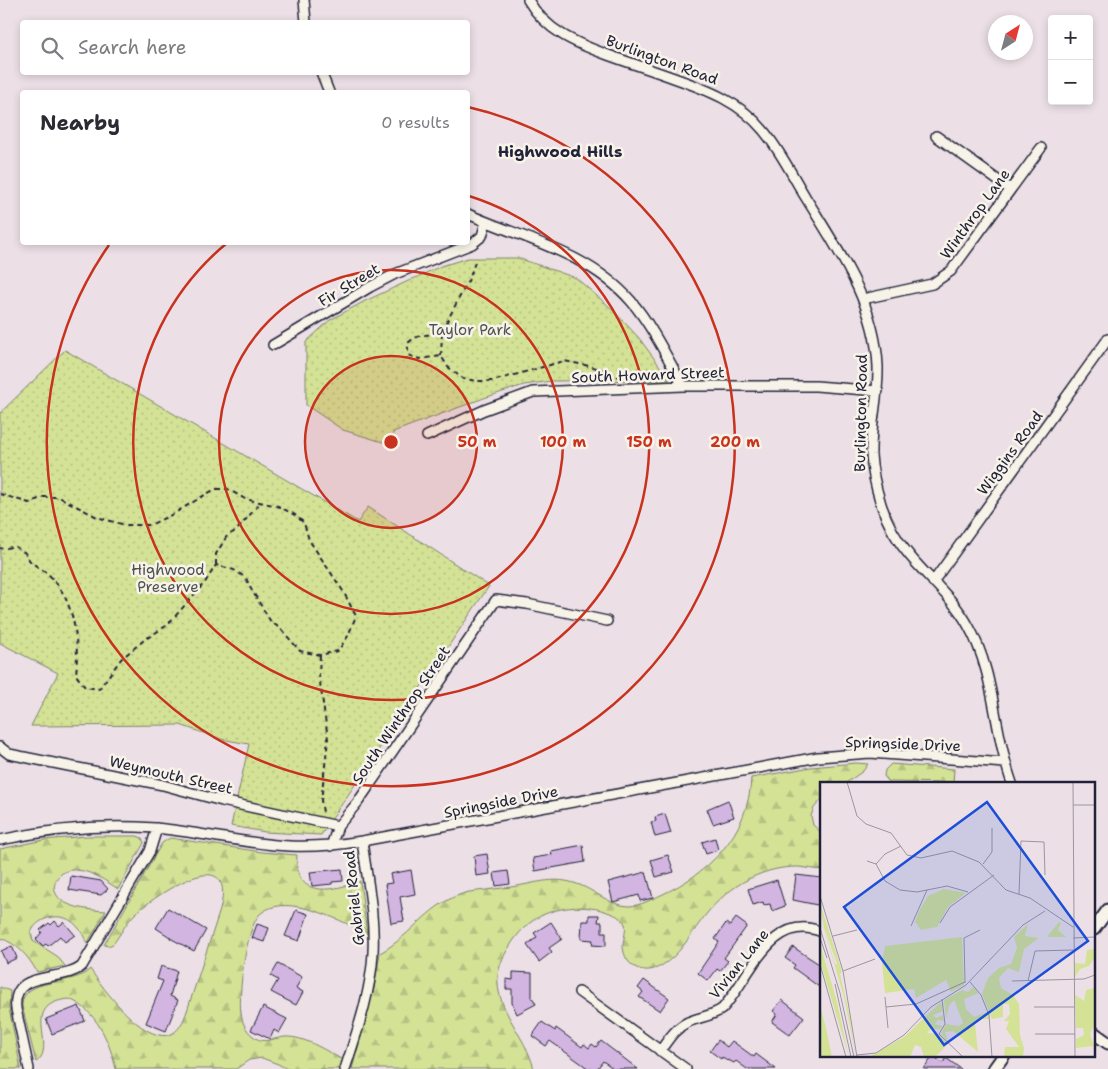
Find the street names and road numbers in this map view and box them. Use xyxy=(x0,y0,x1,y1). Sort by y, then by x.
street label: Burlington Road xyxy=(603,30,721,90)
street label: Winthrop Lane xyxy=(936,165,1014,263)
street label: Fir Street xyxy=(314,259,384,311)
street label: Burlington Road xyxy=(850,353,872,472)
street label: South Howard Street xyxy=(571,362,725,388)
street label: Wiggins Road xyxy=(973,406,1048,499)
street label: South Winthrop Street xyxy=(347,642,455,788)
street label: Springside Drive xyxy=(845,732,961,756)
street label: Weymouth Street xyxy=(107,751,235,799)
street label: Springside Drive xyxy=(442,781,560,823)
street label: Gabriel Road xyxy=(339,849,369,947)
street label: Vivian Lane xyxy=(705,925,773,1003)

